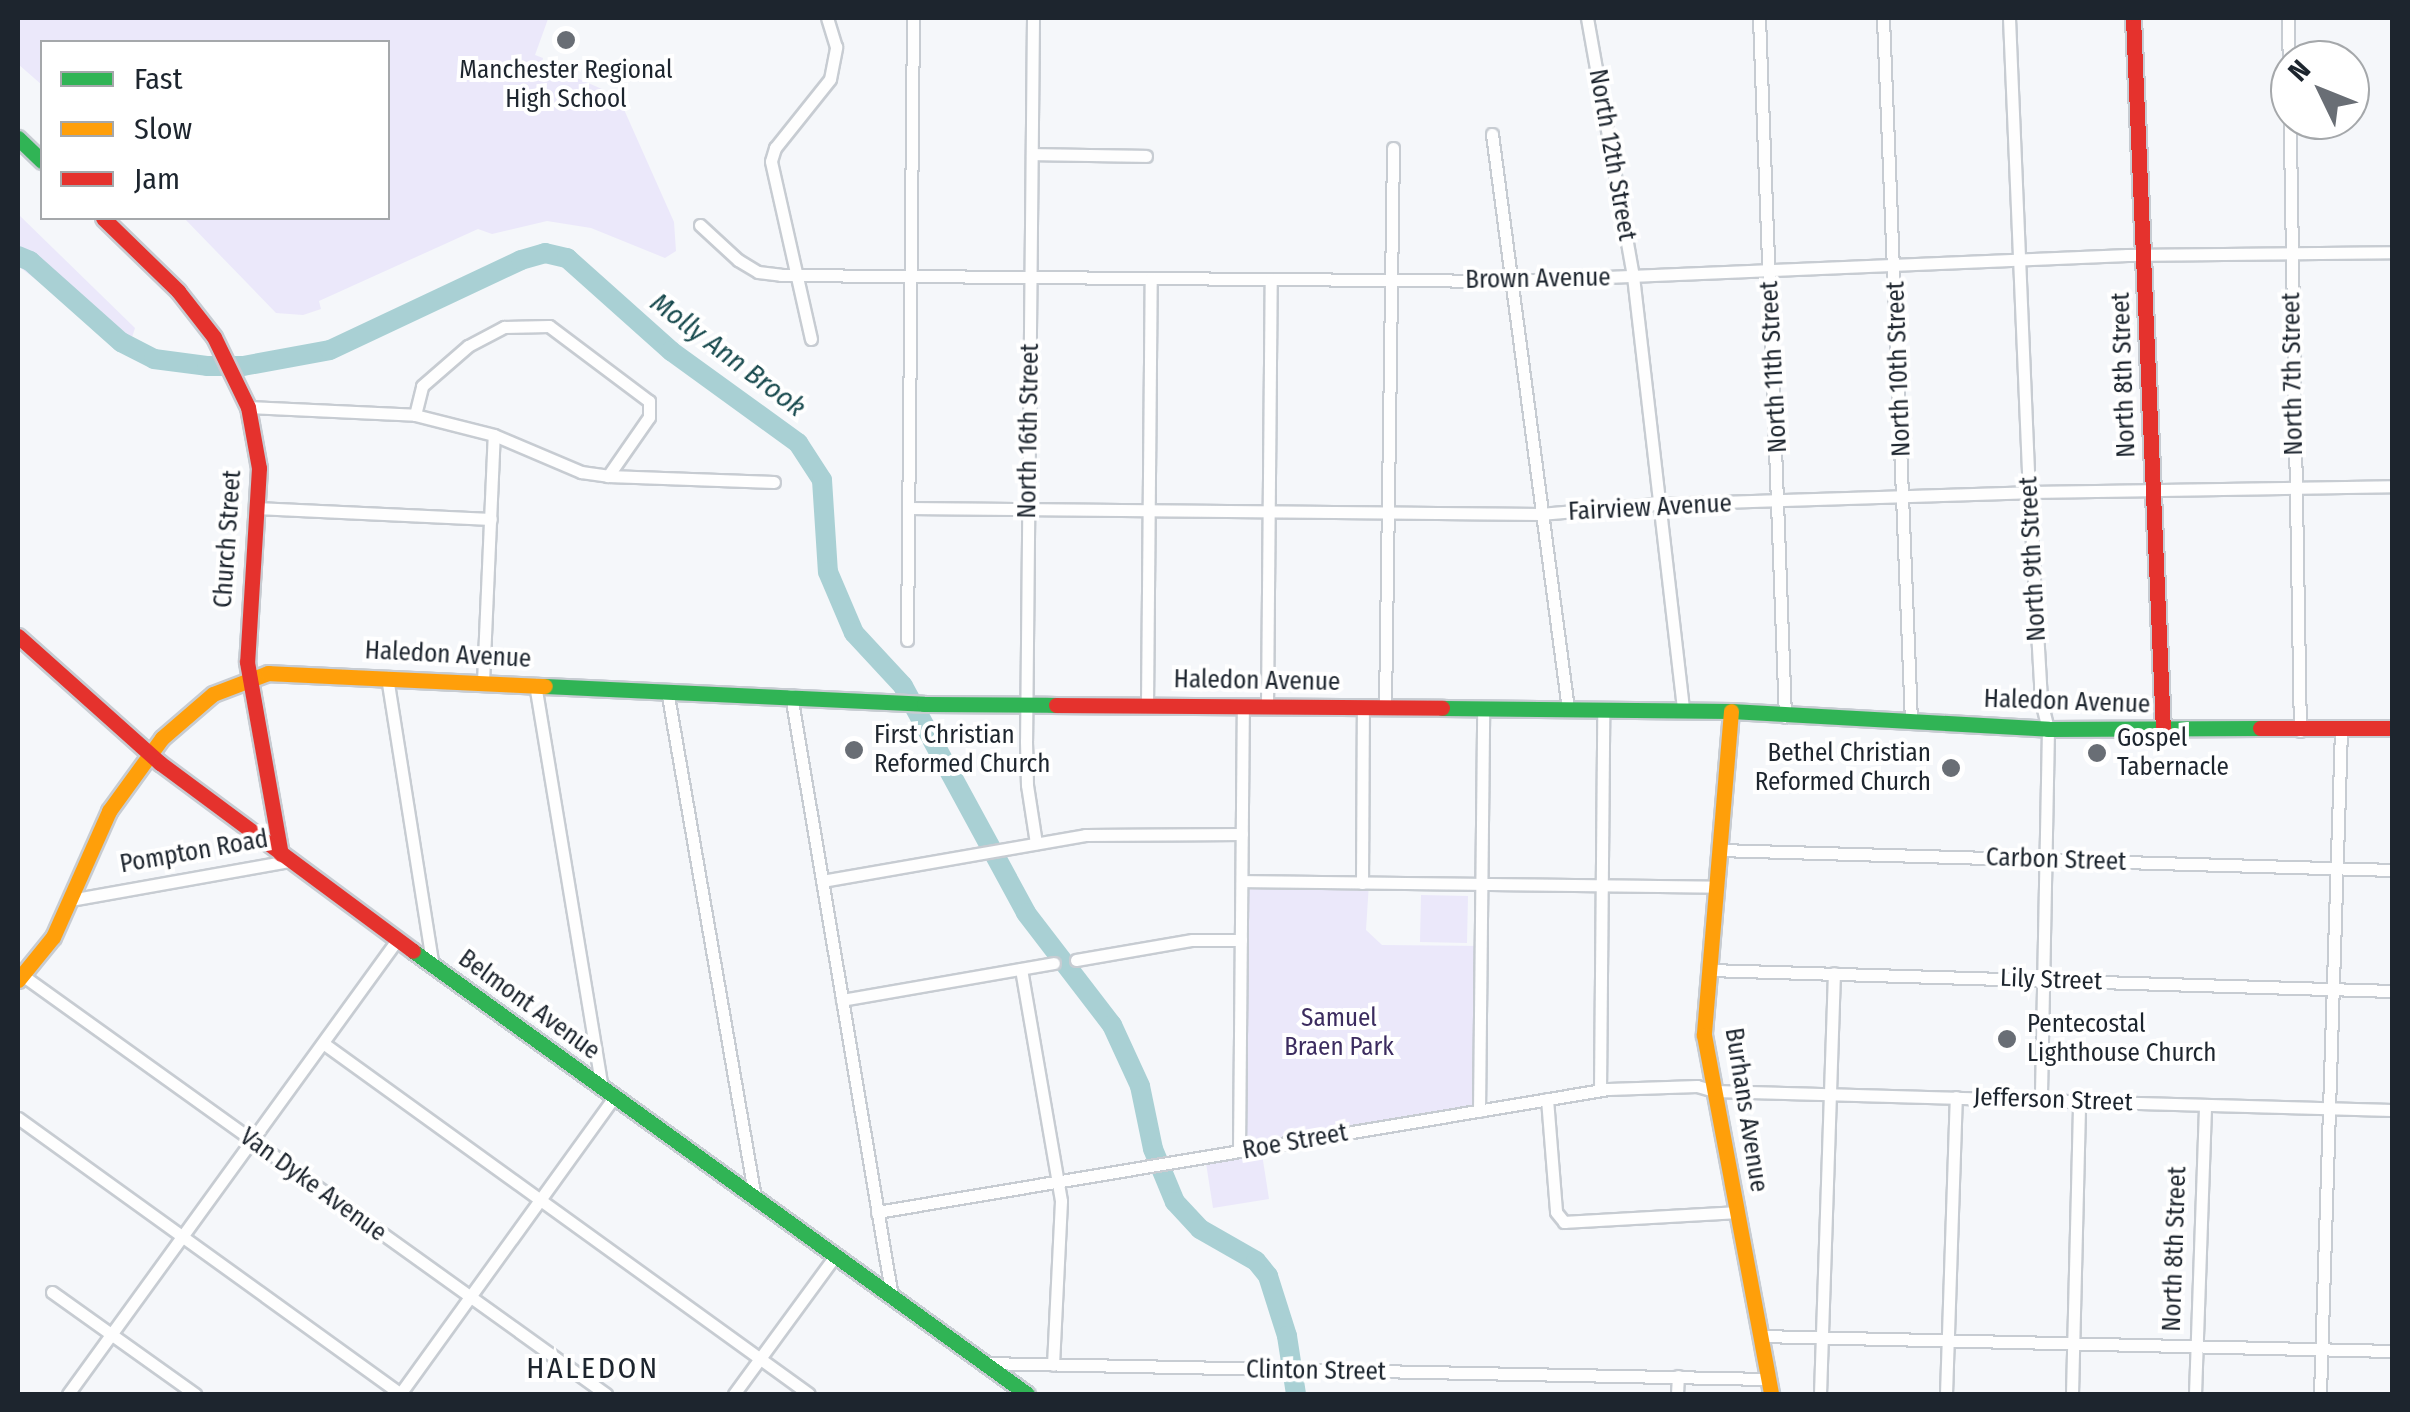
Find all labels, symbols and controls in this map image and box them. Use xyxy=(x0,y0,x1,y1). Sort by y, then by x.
marker: Manchester Regional High School xyxy=(555,29,577,51)
legend xyxy=(40,40,390,220)
north arrow xyxy=(2270,40,2370,140)
text: N xyxy=(2281,53,2317,88)
place label: Manchester Regional High School xyxy=(459,56,673,115)
text: Fast xyxy=(134,61,182,97)
street label: North 12th Street xyxy=(1582,67,1642,243)
text: Slow xyxy=(134,111,192,147)
text: Jam xyxy=(134,161,180,197)
street label: Brown Avenue xyxy=(1465,263,1611,295)
street label: North 11th Street xyxy=(1755,280,1793,454)
street label: North 10th Street xyxy=(1881,281,1917,457)
water label: Molly Ann Brook xyxy=(644,286,812,424)
street label: North 8th Street xyxy=(2106,292,2142,458)
street label: North 7th Street xyxy=(2277,292,2309,456)
street label: North 16th Street xyxy=(1012,343,1046,519)
street label: Church Street xyxy=(208,469,248,609)
street label: North 9th Street xyxy=(2014,476,2052,642)
street label: Fairview Avenue xyxy=(1567,489,1733,527)
street label: Haledon Avenue xyxy=(364,636,532,674)
street label: Haledon Avenue xyxy=(1173,665,1341,697)
street label: Haledon Avenue xyxy=(1983,684,2151,720)
place label: First Christian Reformed Church xyxy=(874,721,1050,780)
place label: Gospel Tabernacle xyxy=(2117,724,2229,783)
marker: First Christian Reformed Church xyxy=(843,739,865,761)
place label: Bethel Christian Reformed Church xyxy=(1755,739,1931,798)
marker: Gospel Tabernacle xyxy=(2086,742,2108,764)
marker: Bethel Christian Reformed Church xyxy=(1940,757,1962,779)
street label: Pompton Road xyxy=(118,824,270,880)
street label: Carbon Street xyxy=(1985,843,2127,877)
street label: Belmont Avenue xyxy=(452,944,606,1066)
street label: Lily Street xyxy=(1999,963,2103,997)
park label: Samuel Braen Park xyxy=(1284,1004,1394,1063)
place label: Pentecostal Lighthouse Church xyxy=(2027,1010,2216,1069)
street label: Burhans Avenue xyxy=(1718,1026,1774,1194)
marker: Pentecostal Lighthouse Church xyxy=(1996,1028,2018,1050)
street label: Jefferson Street xyxy=(1973,1082,2133,1118)
street label: Roe Street xyxy=(1240,1118,1350,1166)
street label: Van Dyke Avenue xyxy=(234,1122,392,1248)
street label: North 8th Street xyxy=(2157,1166,2193,1332)
district label: HALEDON xyxy=(526,1350,660,1386)
street label: Clinton Street xyxy=(1246,1355,1386,1387)

